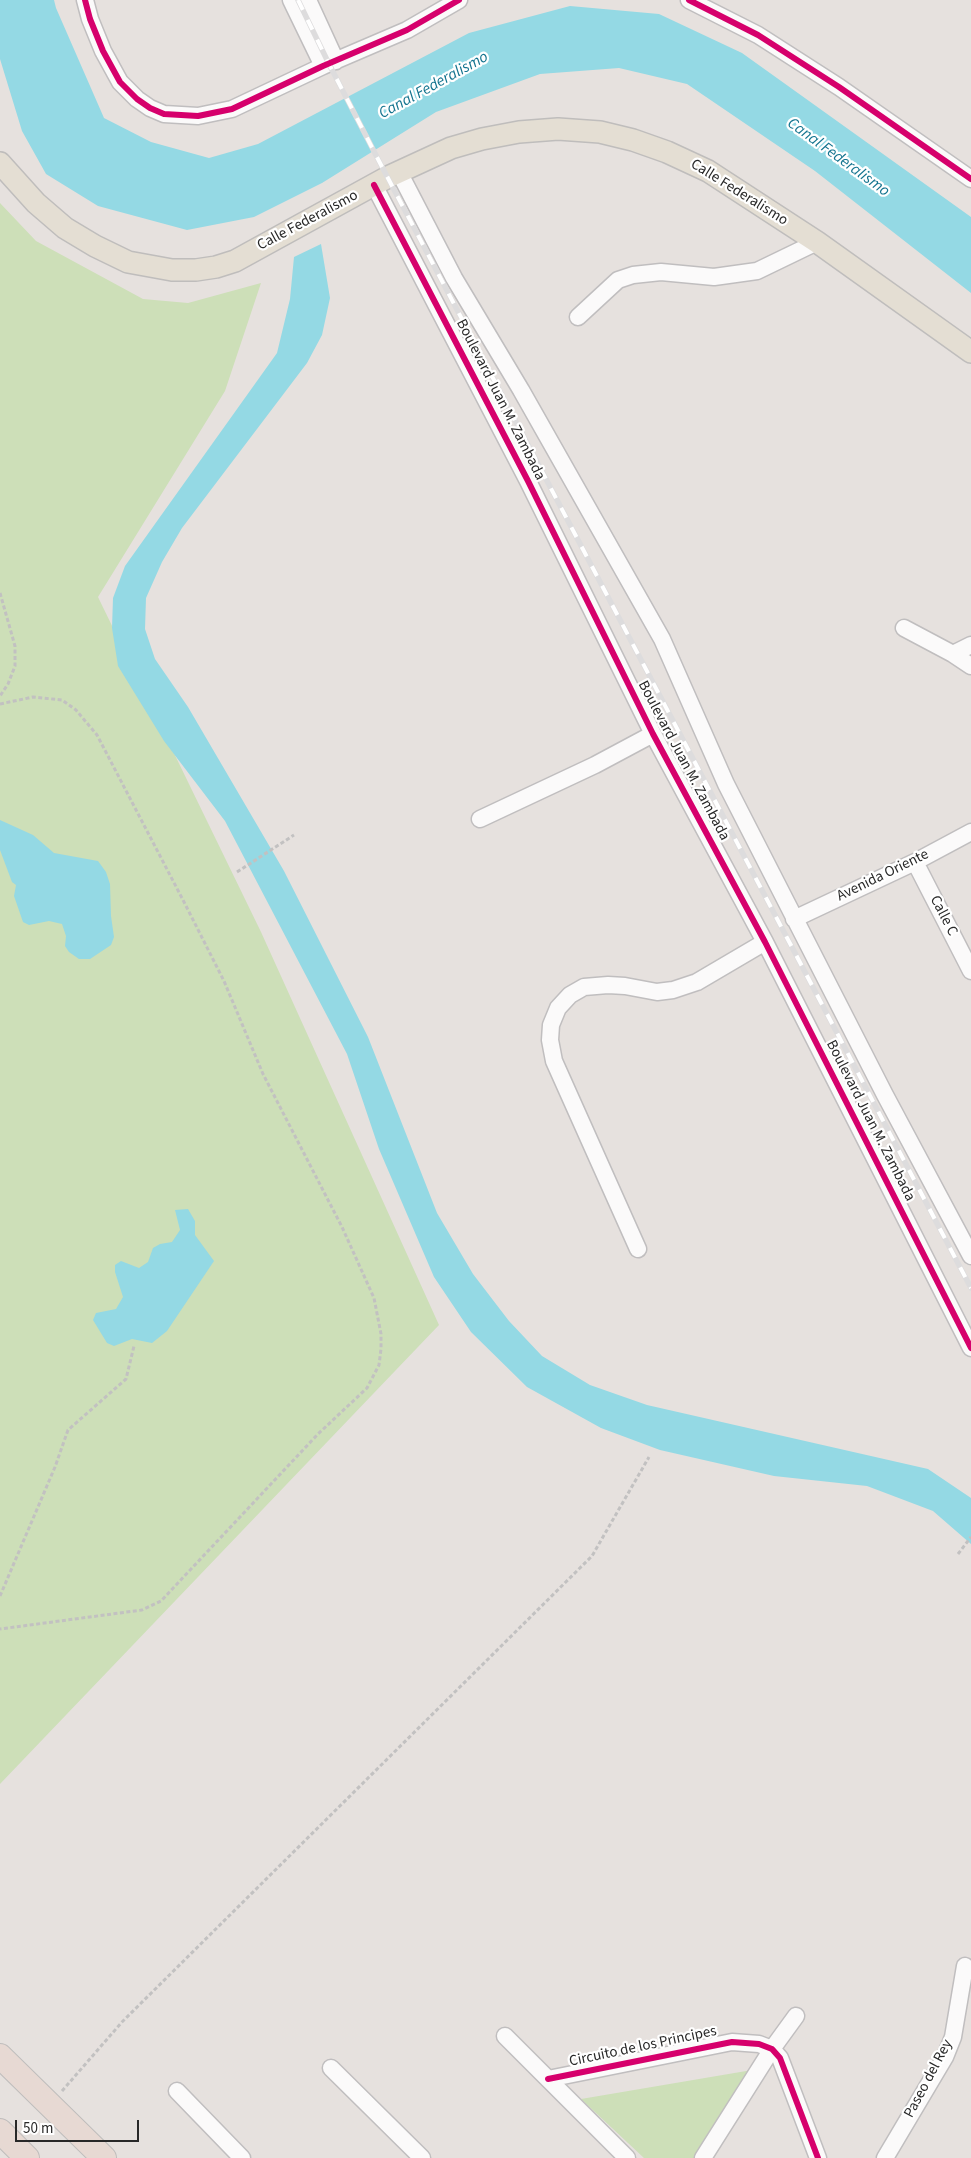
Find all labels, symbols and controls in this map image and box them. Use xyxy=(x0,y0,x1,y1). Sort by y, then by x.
water label: Canal Federalismo xyxy=(376,48,492,124)
water label: Canal Federalismo xyxy=(783,114,893,202)
street label: Calle Federalismo xyxy=(687,156,791,230)
street label: Calle Federalismo xyxy=(255,187,361,255)
street label: Boulevard Juan M. Zambada xyxy=(452,317,548,483)
street label: Boulevard Juan M. Zambada xyxy=(633,678,733,844)
street label: Avenida Oriente xyxy=(834,846,932,906)
street label: Calle C xyxy=(925,893,961,939)
street label: Boulevard Juan M. Zambada xyxy=(822,1038,918,1204)
street label: Circuito de los Principes xyxy=(568,2023,718,2071)
street label: Paseo del Rey xyxy=(901,2037,957,2121)
scale bar xyxy=(18,2110,141,2142)
text: 50 m xyxy=(23,2118,53,2139)

